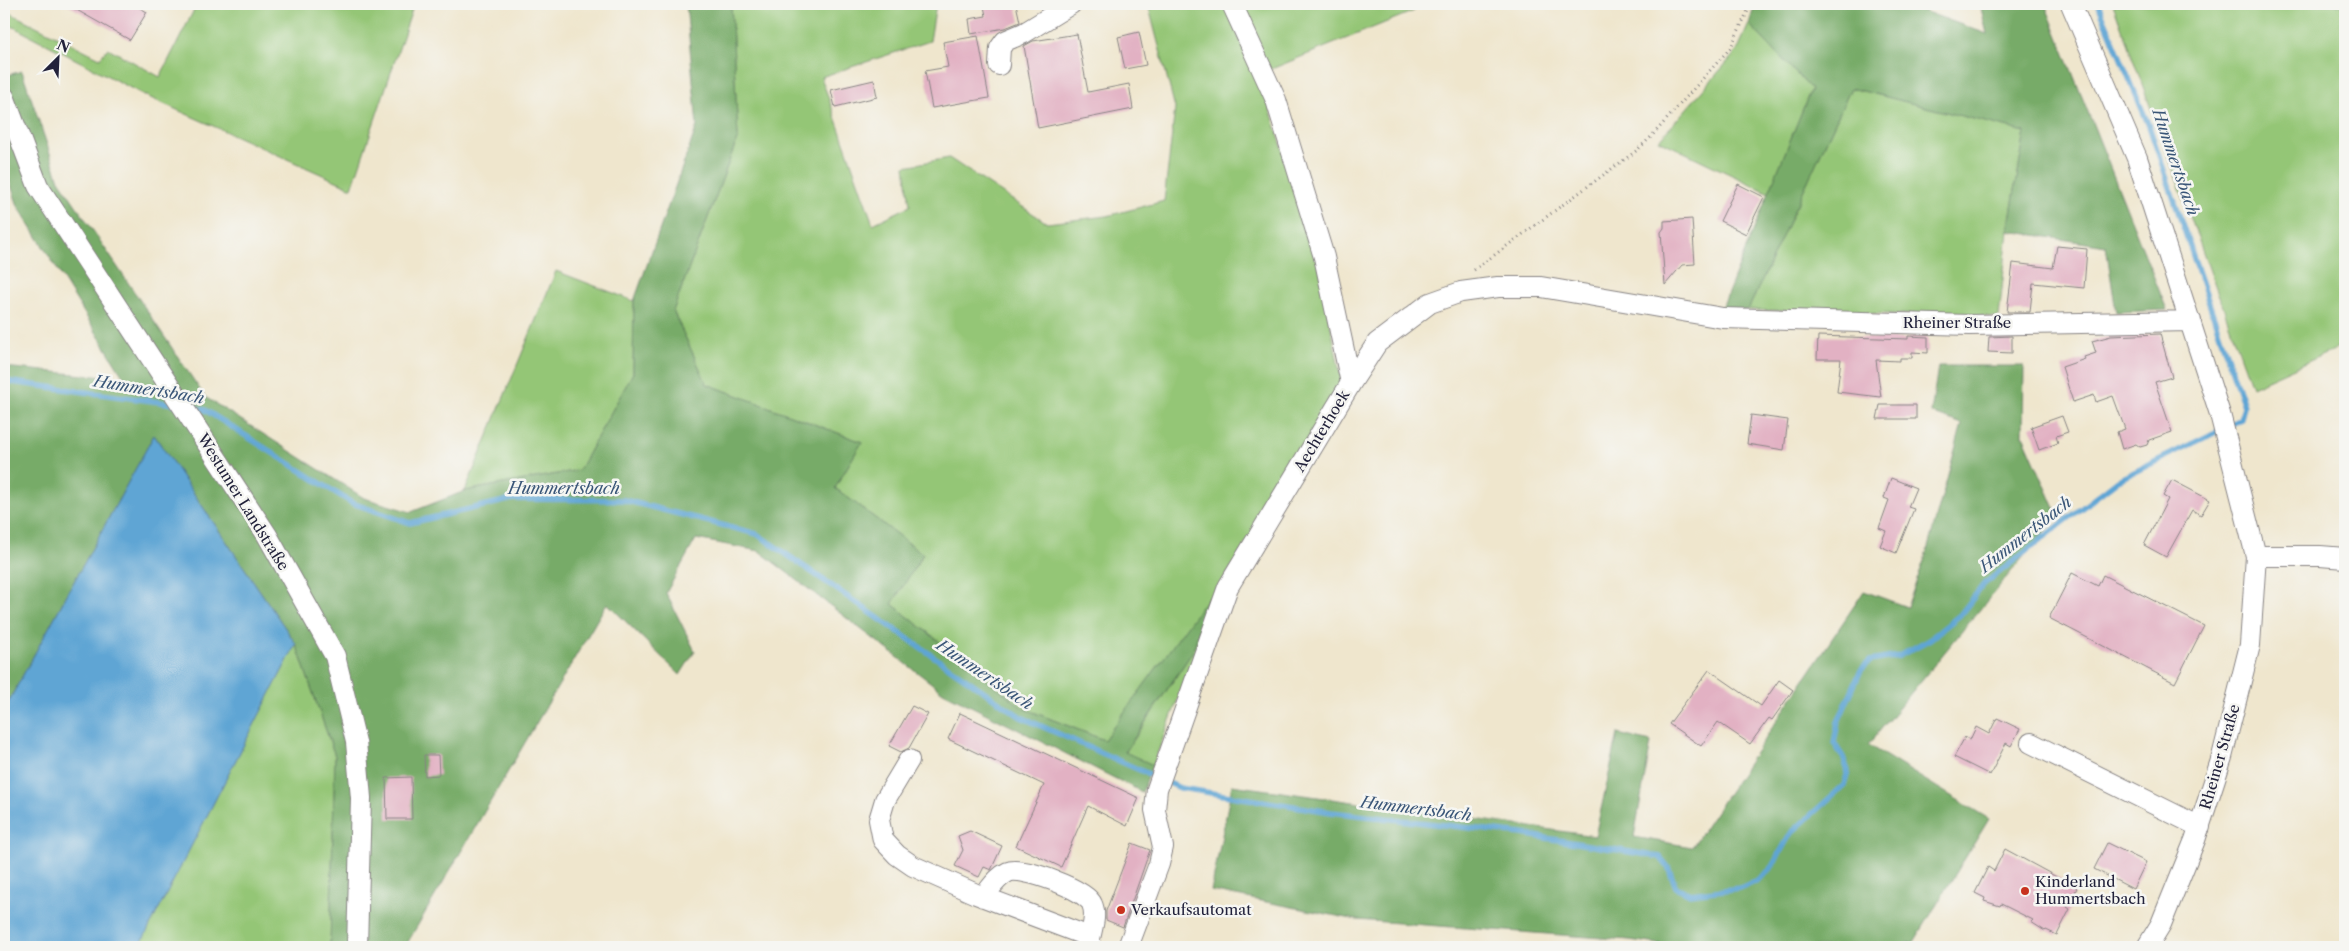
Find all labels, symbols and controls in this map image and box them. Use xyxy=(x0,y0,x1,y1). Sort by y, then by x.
north arrow xyxy=(32,32,82,82)
text: N xyxy=(54,35,73,57)
water label: Hummertsbach xyxy=(2148,104,2204,218)
street label: Rheiner Straße xyxy=(1903,313,2011,332)
water label: Hummertsbach xyxy=(90,370,206,408)
street label: Aechterhoek xyxy=(1289,385,1354,476)
street label: Westumer Landstraße xyxy=(193,429,293,574)
water label: Hummertsbach xyxy=(506,478,620,498)
water label: Hummertsbach xyxy=(1973,492,2075,578)
water label: Hummertsbach xyxy=(931,633,1037,714)
street label: Rheiner Straße xyxy=(2195,702,2244,812)
water label: Hummertsbach xyxy=(1357,791,1473,825)
place label: Kinderland Hummertsbach xyxy=(2035,872,2146,908)
marker: Kinderland Hummertsbach xyxy=(2019,885,2031,897)
place label: Verkaufsautomat xyxy=(1130,900,1252,919)
marker: Verkaufsautomat xyxy=(1115,904,1127,916)

